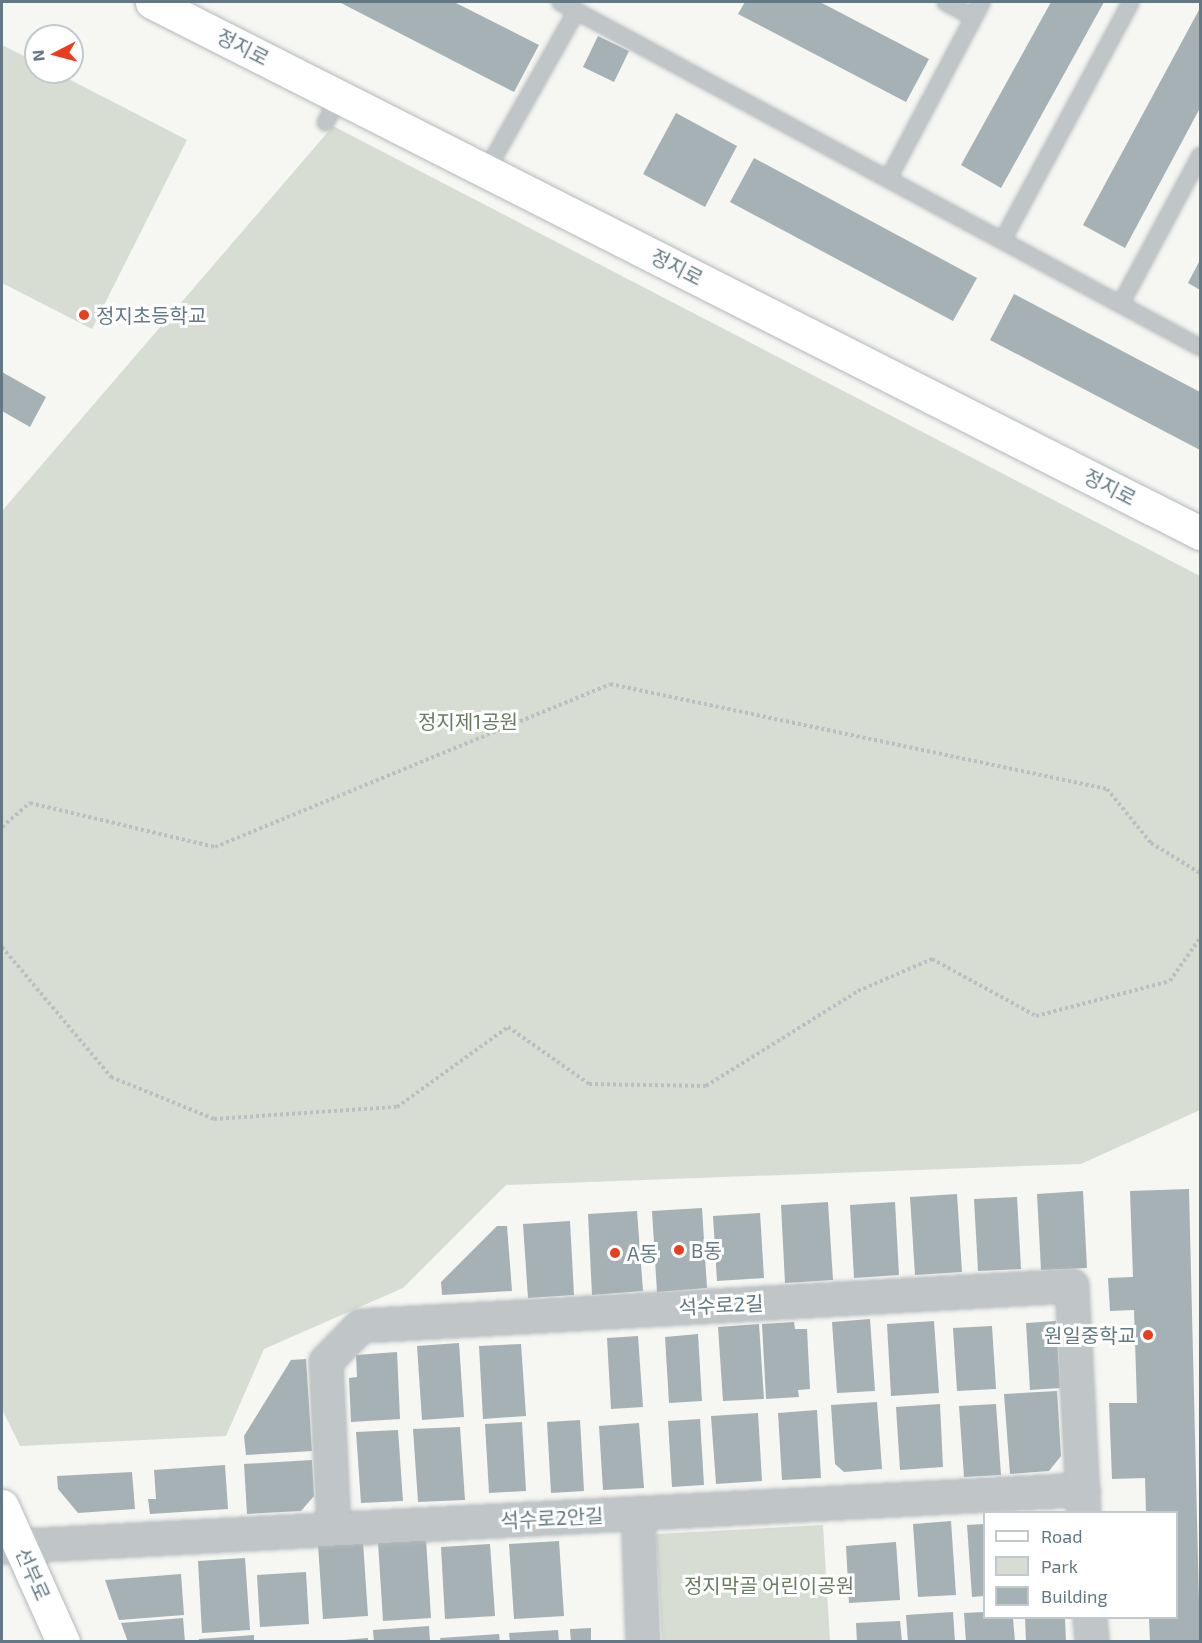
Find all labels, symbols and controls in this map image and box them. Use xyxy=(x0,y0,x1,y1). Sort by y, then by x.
north arrow xyxy=(24,24,84,84)
street label: 정지로 xyxy=(213,24,273,70)
text: N xyxy=(28,49,48,62)
street label: 정지로 xyxy=(647,244,707,290)
place label: 정지초등학교 xyxy=(96,303,206,327)
marker: 정지초등학교 xyxy=(77,308,91,322)
street label: 정지로 xyxy=(1080,464,1140,510)
park label: 정지제1공원 xyxy=(418,709,518,733)
place label: B동 xyxy=(691,1238,722,1262)
place label: A동 xyxy=(627,1241,658,1265)
marker: B동 xyxy=(672,1243,686,1257)
marker: A동 xyxy=(608,1246,622,1260)
street label: 석수로2길 xyxy=(678,1291,764,1319)
place label: 원일중학교 xyxy=(1044,1323,1136,1347)
marker: 원일중학교 xyxy=(1141,1328,1155,1342)
street label: 석수로2안길 xyxy=(500,1503,604,1533)
legend xyxy=(983,1511,1178,1619)
text: Road xyxy=(1041,1525,1082,1547)
street label: 선부로 xyxy=(11,1544,55,1604)
text: Park xyxy=(1041,1555,1078,1577)
park label: 정지막골 어린이공원 xyxy=(684,1573,854,1597)
text: Building xyxy=(1041,1585,1108,1607)

